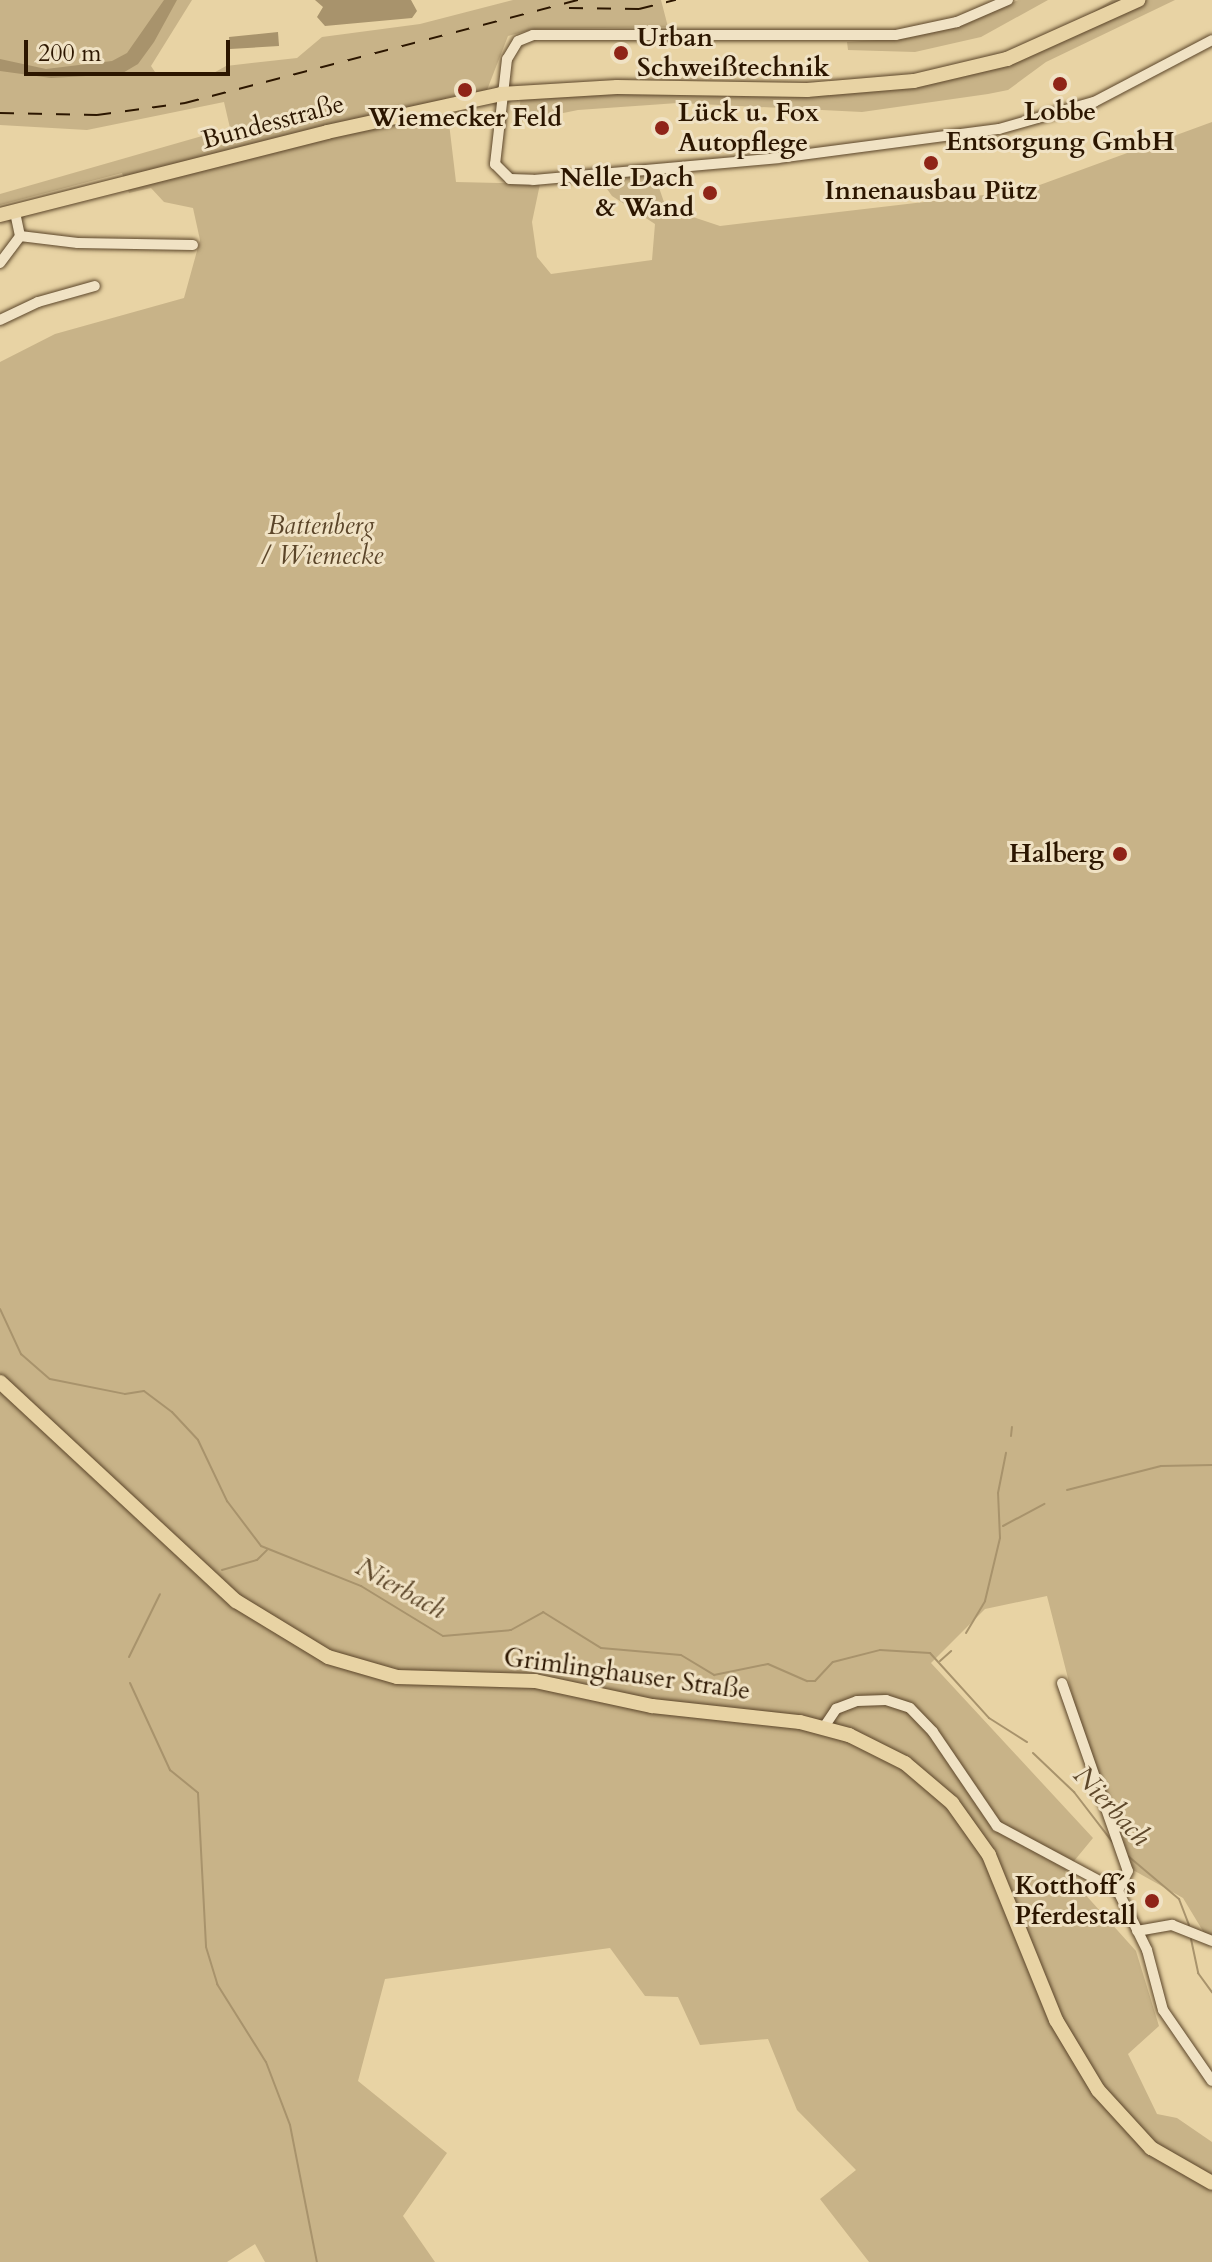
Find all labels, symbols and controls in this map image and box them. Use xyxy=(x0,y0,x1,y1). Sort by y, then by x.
place label: Urban Schweißtechnik xyxy=(637,22,830,84)
scale bar xyxy=(28,24,234,74)
text: 200 m xyxy=(38,37,102,70)
marker: Urban Schweißtechnik xyxy=(612,44,630,62)
marker: Lobbe Entsorgung GmbH xyxy=(1051,75,1069,93)
marker: Wiemecker Feld xyxy=(456,81,474,99)
street label: Bundesstraße xyxy=(198,88,348,156)
place label: Lobbe Entsorgung GmbH xyxy=(945,96,1175,158)
place label: Lück u. Fox Autopflege xyxy=(678,97,819,158)
place label: Wiemecker Feld xyxy=(368,102,562,134)
marker: Lück u. Fox Autopflege xyxy=(653,119,671,137)
marker: Innenausbau Pütz xyxy=(922,154,940,172)
place label: Nelle Dach & Wand xyxy=(560,162,694,224)
place label: Innenausbau Pütz xyxy=(824,175,1038,207)
marker: Nelle Dach & Wand xyxy=(701,184,719,202)
park label: Battenberg / Wiemecke xyxy=(259,510,383,572)
place label: Halberg xyxy=(1009,838,1104,870)
marker: Halberg xyxy=(1111,845,1129,863)
water label: Nierbach xyxy=(350,1550,452,1626)
street label: Grimlinghauser Straße xyxy=(502,1641,752,1707)
water label: Nierbach xyxy=(1066,1759,1158,1853)
place label: Kotthoff´s Pferdestall xyxy=(1015,1870,1136,1932)
marker: Kotthoff´s Pferdestall xyxy=(1143,1892,1161,1910)

